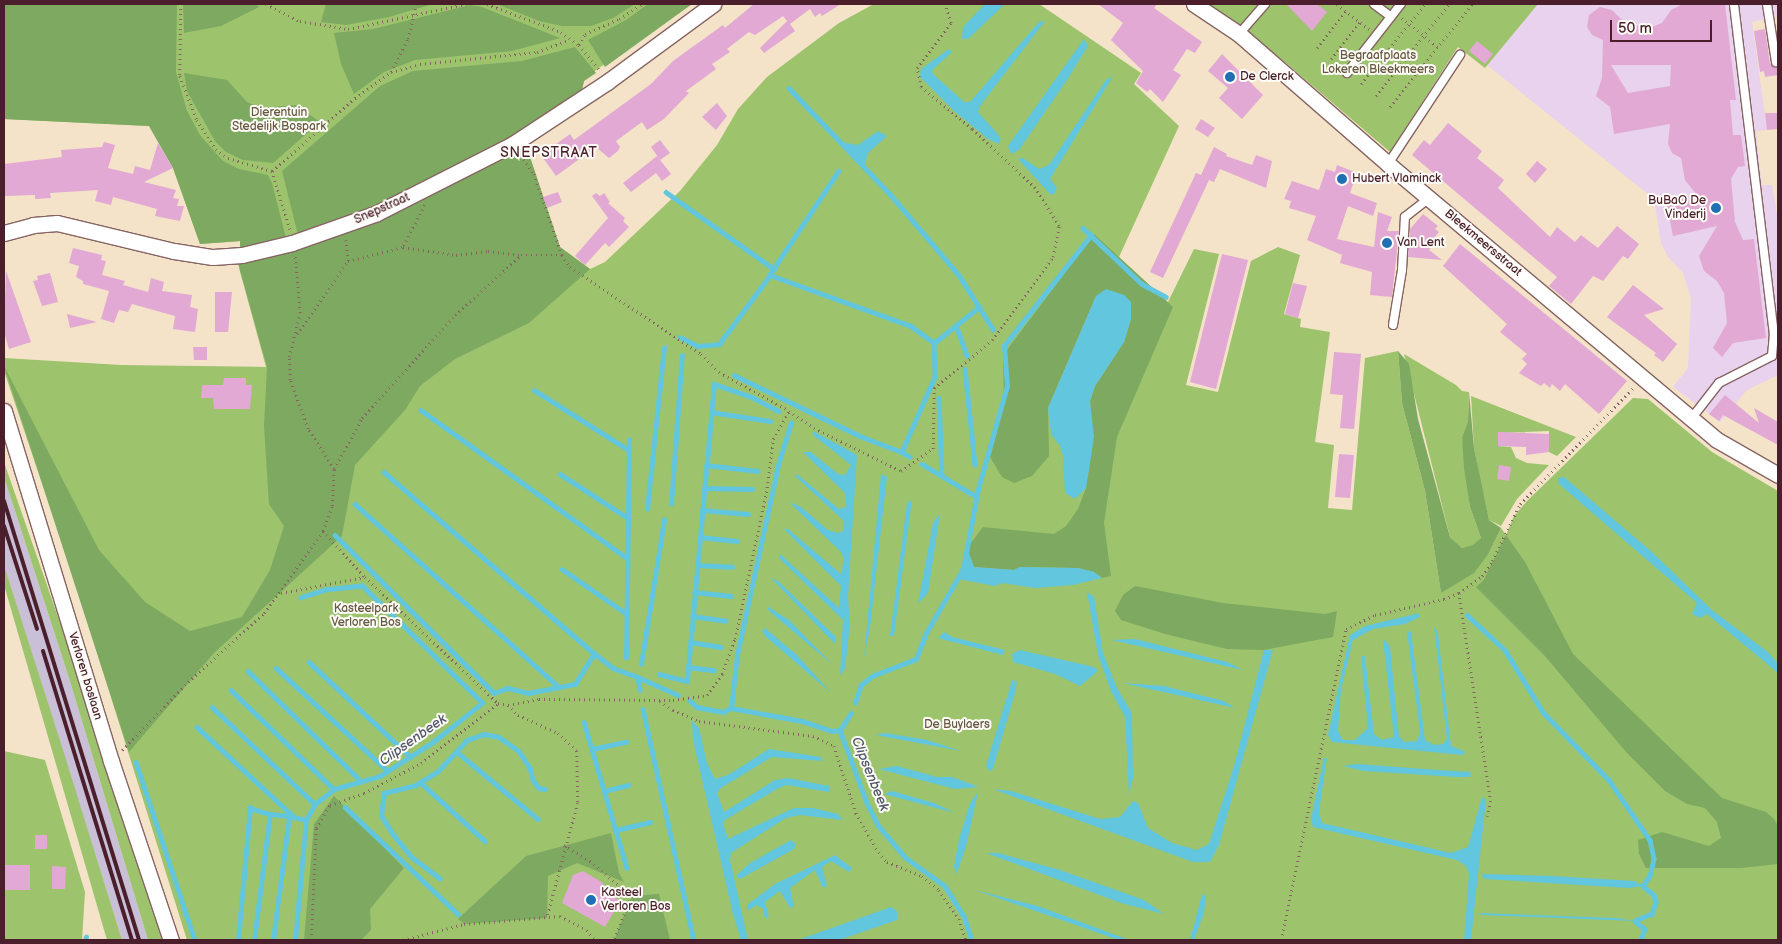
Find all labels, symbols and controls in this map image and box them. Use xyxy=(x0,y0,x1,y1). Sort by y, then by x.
scale bar xyxy=(1612,10,1714,42)
text: 50 m xyxy=(1618,19,1652,38)
park label: Begraafplaats Lokeren Bleekmeers xyxy=(1322,49,1434,77)
place label: De Clerck xyxy=(1240,70,1294,84)
marker: De Clerck xyxy=(1224,71,1236,83)
park label: Dierentuin Stedelijk Bospark xyxy=(232,106,326,134)
district label: SNEPSTRAAT xyxy=(499,145,599,161)
place label: Hubert Vlaminck xyxy=(1352,172,1441,186)
marker: Hubert Vlaminck xyxy=(1336,173,1348,185)
street label: Snepstraat xyxy=(352,190,412,228)
place label: BuBaO De Vinderij xyxy=(1648,194,1706,222)
marker: BuBaO De Vinderij xyxy=(1710,202,1722,214)
street label: Bleekmeersstraat xyxy=(1441,207,1525,279)
place label: Van Lent xyxy=(1397,236,1444,250)
marker: Van Lent xyxy=(1381,237,1393,249)
park label: Kasteelpark Verloren Bos xyxy=(331,602,401,630)
street label: Verloren boslaan xyxy=(65,630,105,722)
water label: Clipsenbeek xyxy=(376,711,450,769)
park label: De Buylaers xyxy=(924,718,990,732)
water label: Clipsenbeek xyxy=(848,734,892,814)
place label: Kasteel Verloren Bos xyxy=(601,886,671,914)
marker: Kasteel Verloren Bos xyxy=(585,894,597,906)

